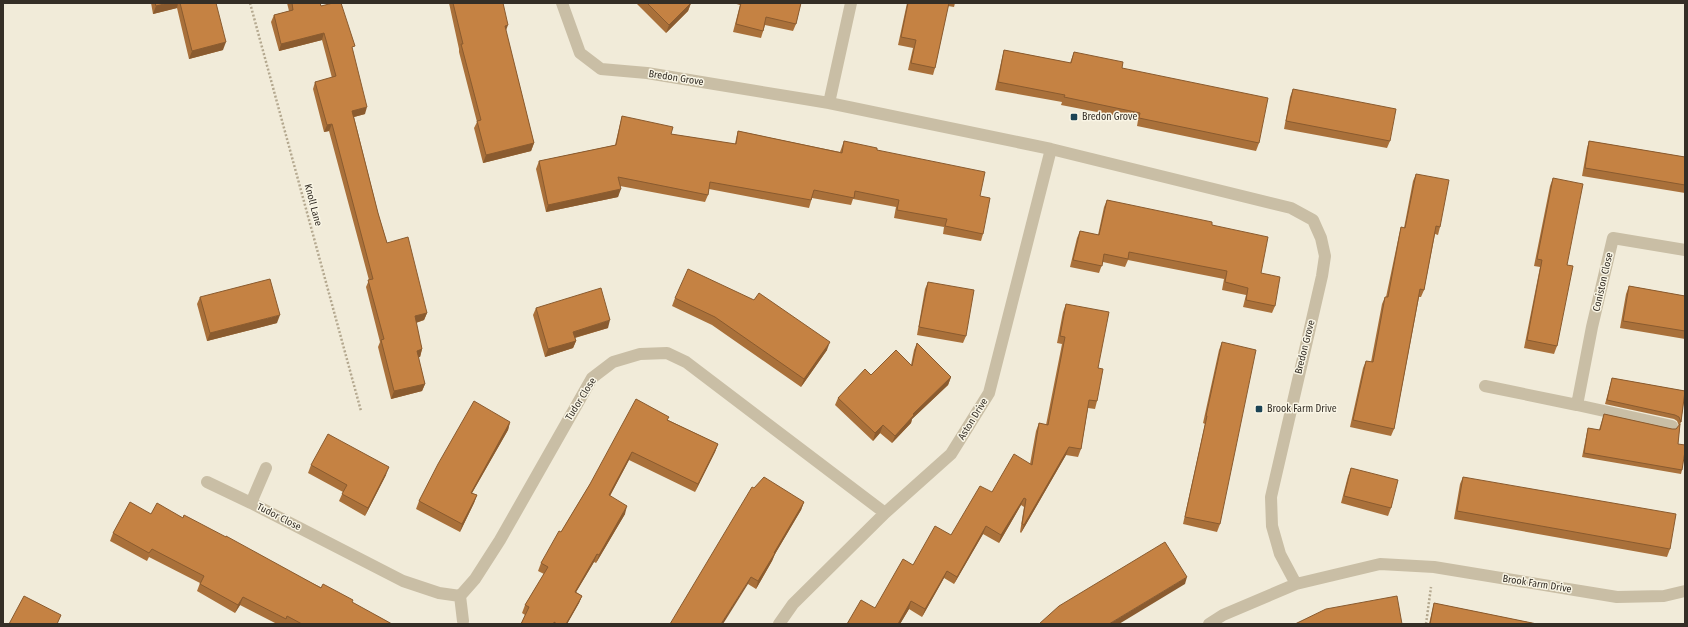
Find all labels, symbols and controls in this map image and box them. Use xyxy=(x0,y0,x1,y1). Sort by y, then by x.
street label: Bredon Grove xyxy=(648,68,704,88)
place label: Bredon Grove xyxy=(1082,111,1137,123)
marker: Bredon Grove xyxy=(1069,112,1079,122)
street label: Knoll Lane xyxy=(302,183,324,227)
street label: Coniston Close xyxy=(1590,251,1616,313)
street label: Bredon Grove xyxy=(1292,319,1318,375)
street label: Tudor Close xyxy=(563,375,599,423)
street label: Aston Drive xyxy=(956,396,990,442)
place label: Brook Farm Drive xyxy=(1267,403,1337,415)
marker: Brook Farm Drive xyxy=(1254,404,1264,414)
street label: Tudor Close xyxy=(255,501,303,533)
street label: Brook Farm Drive xyxy=(1502,573,1572,595)

